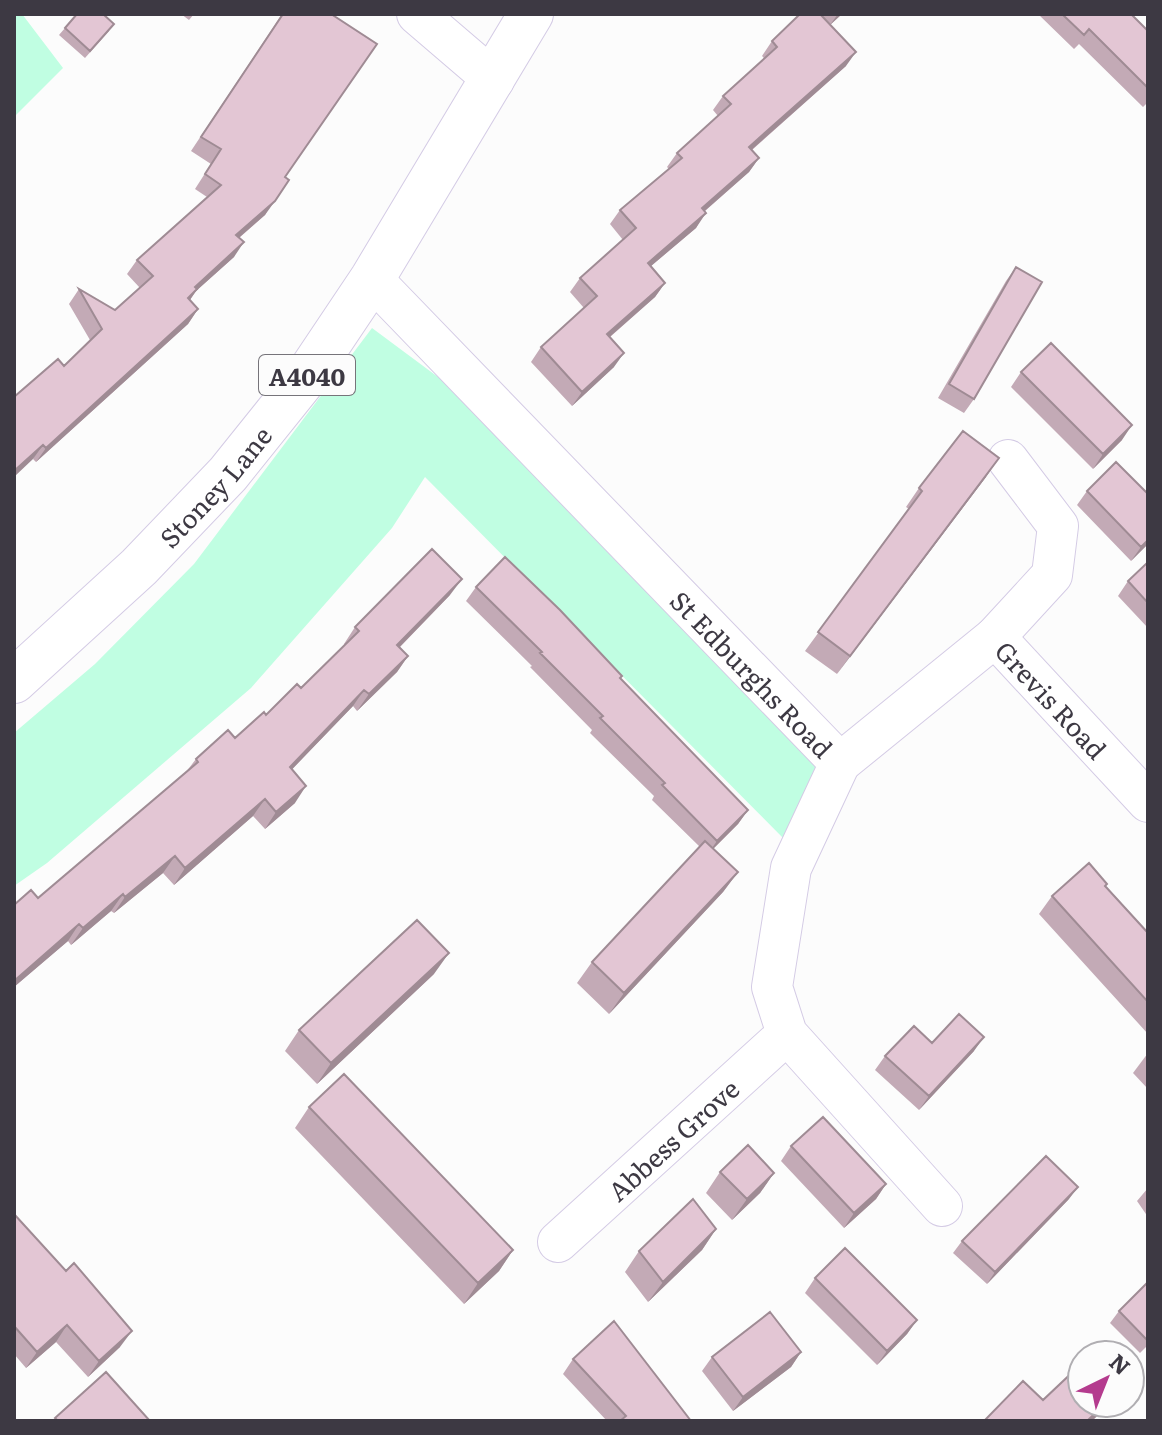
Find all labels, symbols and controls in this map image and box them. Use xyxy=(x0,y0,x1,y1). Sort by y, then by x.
road number: A4040 xyxy=(259,355,355,395)
street label: Stoney Lane xyxy=(149,417,280,555)
street label: St Edburghs Road xyxy=(663,581,843,765)
street label: Grevis Road xyxy=(987,631,1117,767)
street label: Abbess Grove xyxy=(597,1068,747,1209)
north arrow xyxy=(1066,1339,1146,1419)
text: N xyxy=(1103,1345,1139,1382)

